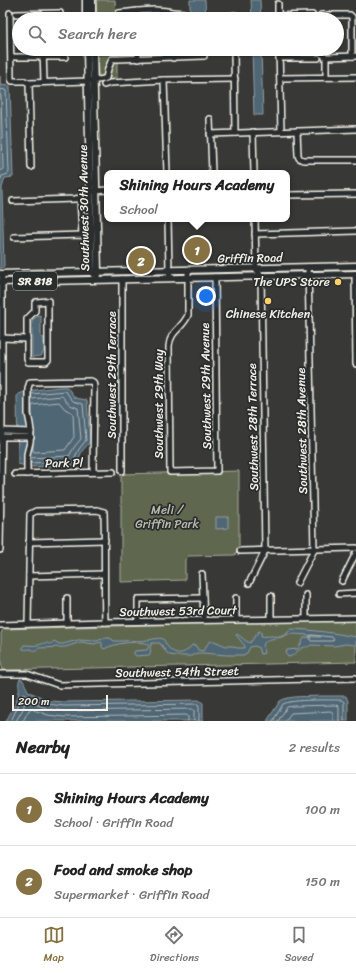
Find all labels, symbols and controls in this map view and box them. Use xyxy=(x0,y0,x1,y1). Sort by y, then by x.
search box xyxy=(12,12,344,56)
text: Search here xyxy=(58,21,137,47)
icon: search xyxy=(26,23,48,45)
street label: Southwest 30th Avenue xyxy=(72,144,96,271)
popup xyxy=(104,170,290,222)
text: Shining Hours Academy xyxy=(120,172,274,198)
text: School xyxy=(120,198,158,221)
pin: 1 xyxy=(184,235,210,265)
pin: 2 xyxy=(128,246,154,276)
street label: Griffin Road xyxy=(217,246,283,270)
place label: The UPS Store xyxy=(253,271,330,293)
road number: SR 818 xyxy=(13,272,57,290)
marker: The UPS Store xyxy=(333,277,343,287)
your location xyxy=(196,286,216,306)
marker: Chinese Kitchen xyxy=(263,296,273,306)
place label: Chinese Kitchen xyxy=(226,303,311,325)
street label: Southwest 29th Terrace xyxy=(101,311,123,439)
street label: Southwest 29th Avenue xyxy=(194,322,218,449)
street label: Southwest 29th Way xyxy=(148,348,170,459)
street label: Southwest 28th Terrace xyxy=(241,363,265,491)
street label: Southwest 28th Avenue xyxy=(290,367,314,494)
street label: Park Pl xyxy=(45,452,84,474)
park label: Meli / Griffin Park xyxy=(135,499,199,535)
street label: Southwest 53rd Court xyxy=(119,599,238,623)
street label: Southwest 54th Street xyxy=(115,660,239,684)
text: 200 m xyxy=(18,692,50,711)
scale bar xyxy=(12,693,108,712)
text: Nearby xyxy=(16,732,70,762)
text: 2 results xyxy=(289,736,340,759)
text: Shining Hours Academy xyxy=(54,785,209,811)
text: 1 xyxy=(26,798,32,821)
text: 100 m xyxy=(305,798,340,821)
text: School · Griffin Road xyxy=(54,811,173,834)
text: Food and smoke shop xyxy=(54,857,192,883)
text: 2 xyxy=(25,870,33,893)
text: 150 m xyxy=(305,870,340,893)
text: Supermarket · Griffin Road xyxy=(54,883,209,906)
tab: Map xyxy=(43,924,65,967)
tab: Directions xyxy=(150,924,199,967)
tab: Saved xyxy=(284,924,313,967)

